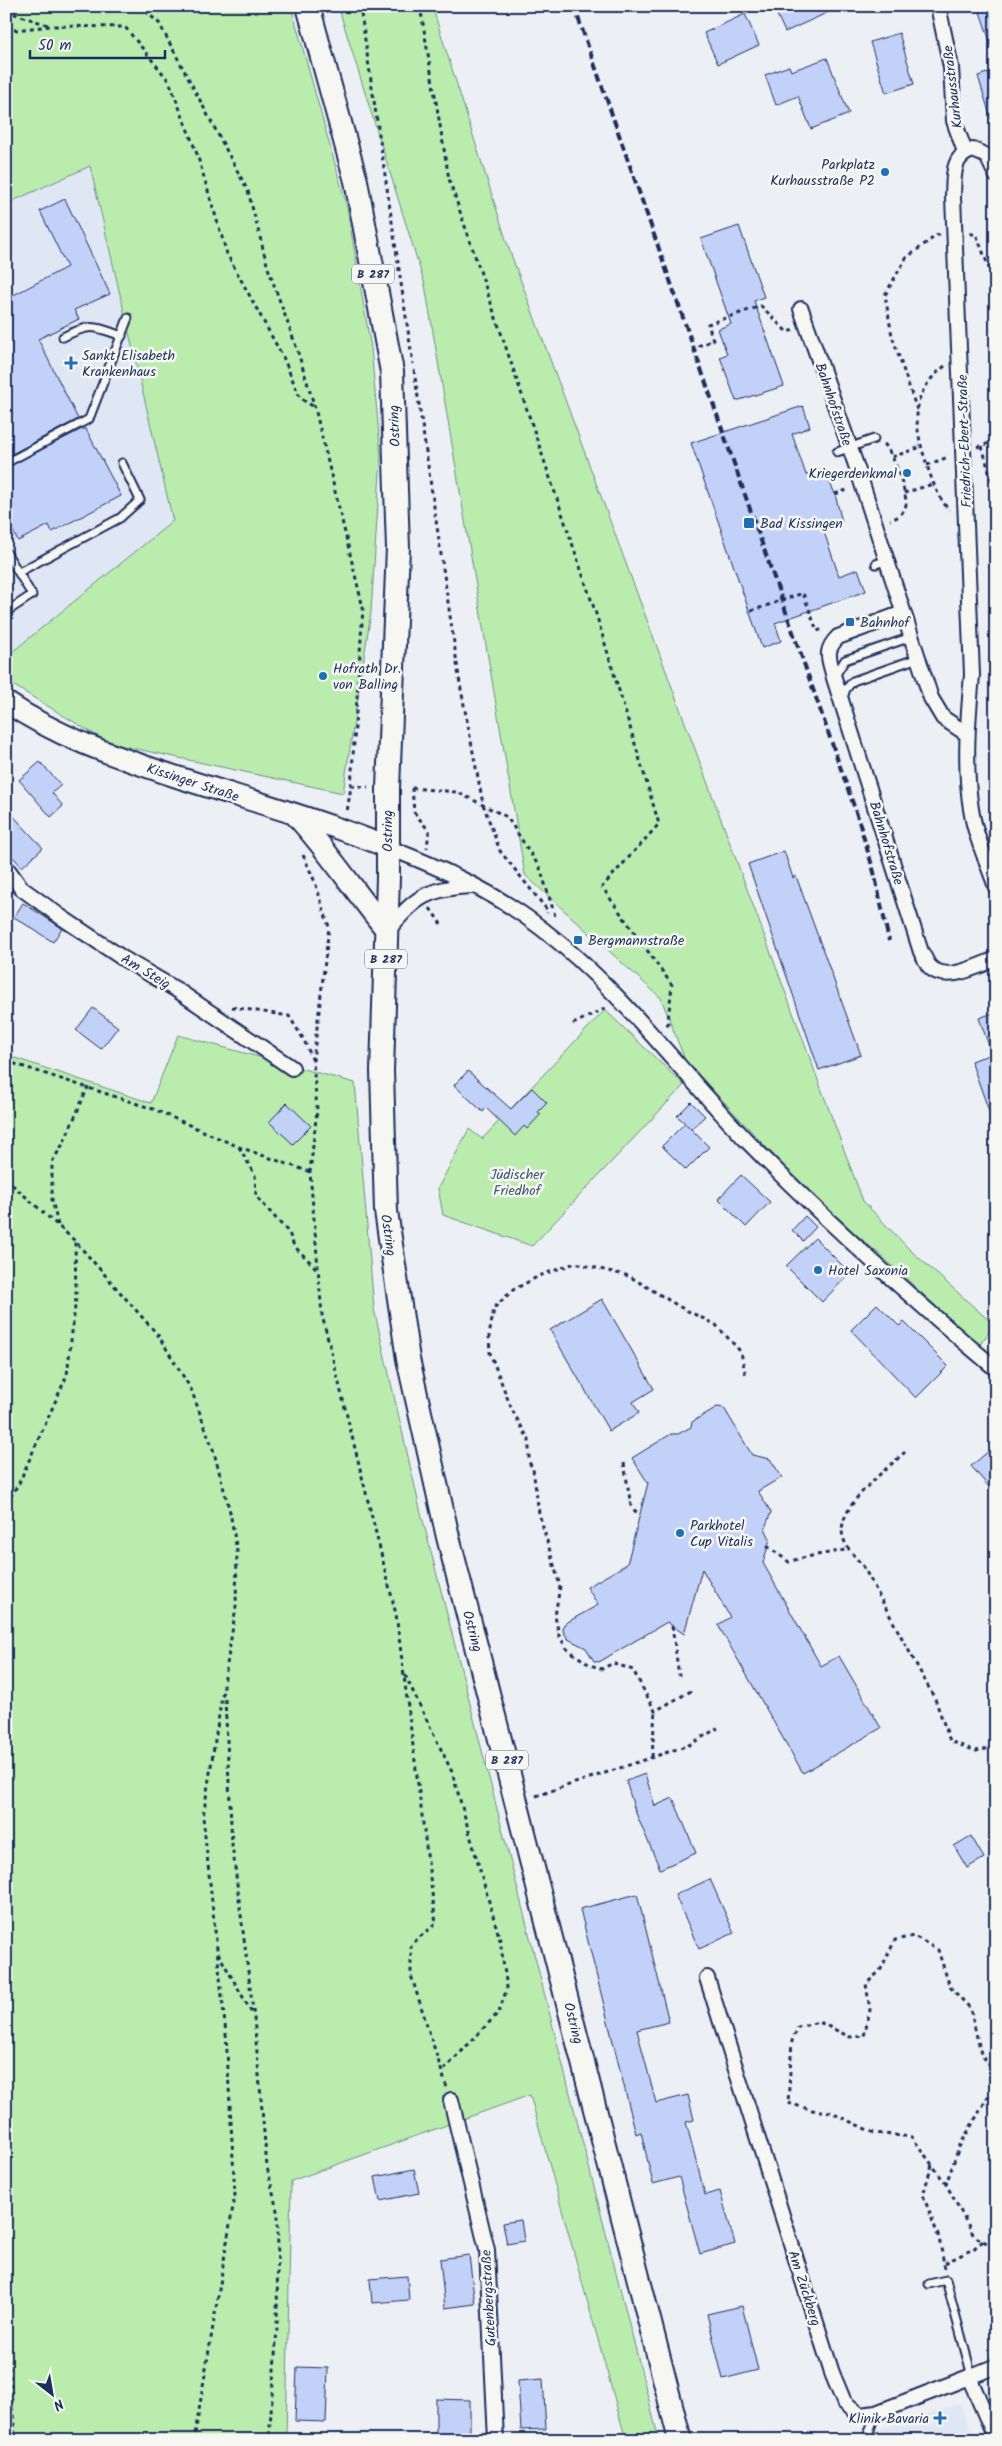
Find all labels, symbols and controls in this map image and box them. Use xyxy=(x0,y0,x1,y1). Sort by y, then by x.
scale bar xyxy=(30,28,165,60)
text: 50 m xyxy=(38,34,72,58)
street label: Kurhausstraße xyxy=(937,43,969,130)
place label: Parkplatz Kurhausstraße P2 xyxy=(770,154,875,192)
marker: Parkplatz Kurhausstraße P2 xyxy=(879,166,891,178)
road number: B 287 xyxy=(352,264,394,284)
place label: Sankt Elisabeth Krankenhaus xyxy=(82,345,175,383)
marker: Sankt Elisabeth Krankenhaus xyxy=(64,356,78,370)
street label: Bahnhofstraße xyxy=(809,360,858,450)
street label: Friedrich-Ebert-Straße xyxy=(952,373,978,508)
street label: Ostring xyxy=(383,405,407,447)
place label: Kriegerdenkmal xyxy=(808,463,898,485)
marker: Kriegerdenkmal xyxy=(901,467,913,479)
place label: Bad Kissingen xyxy=(760,513,843,535)
marker: Bad Kissingen xyxy=(742,516,756,530)
place label: Bahnhof xyxy=(860,612,911,634)
marker: Bahnhof xyxy=(844,616,856,628)
place label: Hofrath Dr. von Balling xyxy=(333,658,401,696)
marker: Hofrath Dr. von Balling xyxy=(317,670,329,682)
street label: Kissinger Straße xyxy=(144,758,242,808)
street label: Bahnhofstraße xyxy=(863,799,909,889)
street label: Ostring xyxy=(377,810,399,852)
place label: Bergmannstraße xyxy=(588,930,685,952)
marker: Bergmannstraße xyxy=(572,934,584,946)
street label: Am Steig xyxy=(117,948,174,995)
road number: B 287 xyxy=(365,950,407,969)
park label: Jüdischer Friedhof xyxy=(490,1164,545,1202)
street label: Ostring xyxy=(374,1213,402,1257)
place label: Hotel Saxonia xyxy=(828,1260,908,1282)
marker: Hotel Saxonia xyxy=(812,1264,824,1276)
place label: Parkhotel Cup Vitalis xyxy=(690,1515,753,1553)
marker: Parkhotel Cup Vitalis xyxy=(674,1527,686,1539)
street label: Ostring xyxy=(456,1608,488,1654)
road number: B 287 xyxy=(486,1750,528,1770)
street label: Ostring xyxy=(557,2000,589,2046)
street label: Am Zückberg xyxy=(781,2248,827,2329)
street label: Gutenbergstraße xyxy=(475,2249,503,2347)
north arrow xyxy=(28,2368,78,2418)
text: N xyxy=(49,2393,68,2416)
place label: Klinik Bavaria xyxy=(849,2408,929,2430)
marker: Klinik Bavaria xyxy=(933,2411,947,2425)

